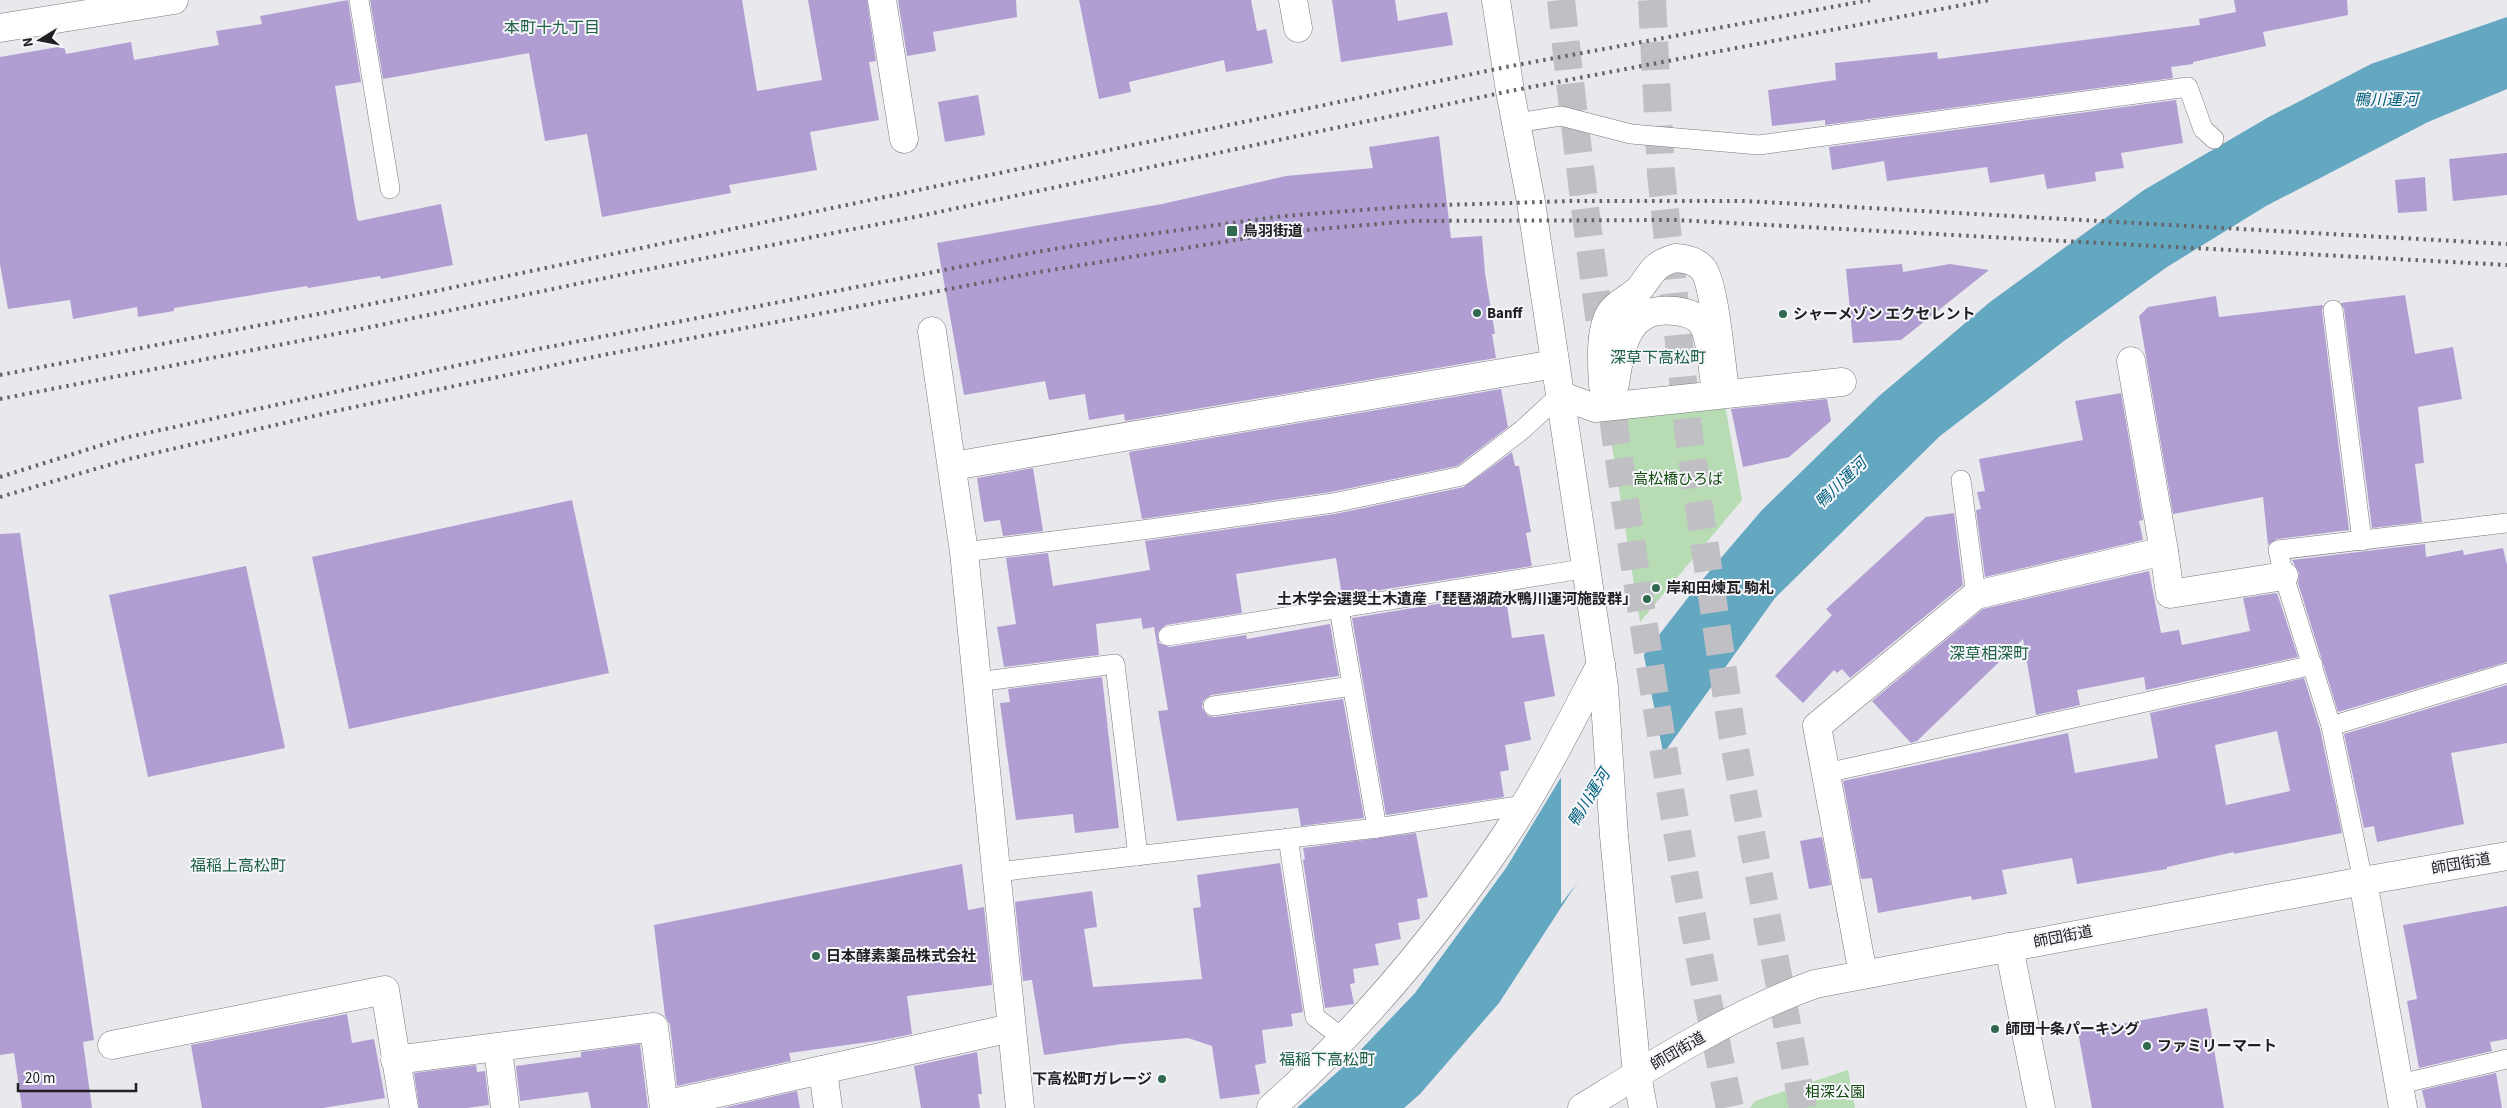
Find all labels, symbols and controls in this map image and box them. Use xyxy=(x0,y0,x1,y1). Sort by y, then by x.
north arrow xyxy=(15,15,65,65)
district label: 本町十九丁目 xyxy=(504,17,600,39)
text: N xyxy=(18,36,39,48)
water label: 鴨川運河 xyxy=(2354,89,2421,111)
place label: 鳥羽街道 xyxy=(1243,221,1303,242)
marker: 鳥羽街道 xyxy=(1225,224,1239,238)
place label: Banff xyxy=(1487,303,1524,324)
place label: シャーメゾン エクセレント xyxy=(1793,304,1975,325)
marker: Banff xyxy=(1471,307,1483,319)
marker: シャーメゾン エクセレント xyxy=(1777,308,1789,320)
district label: 深草下高松町 xyxy=(1610,347,1706,369)
water label: 鴨川運河 xyxy=(1810,451,1874,513)
park label: 高松橋ひろば xyxy=(1633,469,1723,490)
place label: 岸和田煉瓦 駒札 xyxy=(1666,578,1774,599)
marker: 岸和田煉瓦 駒札 xyxy=(1650,582,1662,594)
place label: 土木学会選奨土木遺産「琵琶湖疏水鴨川運河施設群」 xyxy=(1277,589,1637,610)
marker: 土木学会選奨土木遺産「琵琶湖疏水鴨川運河施設群」 xyxy=(1641,593,1653,605)
district label: 深草相深町 xyxy=(1949,643,2029,665)
water label: 鴨川運河 xyxy=(1563,762,1617,831)
street label: 師団街道 xyxy=(2430,848,2492,880)
district label: 福稲上高松町 xyxy=(190,855,286,877)
street label: 師団街道 xyxy=(2032,921,2094,953)
place label: 日本酵素薬品株式会社 xyxy=(826,946,976,967)
marker: 日本酵素薬品株式会社 xyxy=(810,950,822,962)
place label: 師団十条パーキング xyxy=(2005,1019,2140,1040)
marker: 師団十条パーキング xyxy=(1989,1023,2001,1035)
street label: 師団街道 xyxy=(1647,1027,1709,1075)
place label: ファミリーマート xyxy=(2157,1036,2277,1057)
marker: ファミリーマート xyxy=(2141,1040,2153,1052)
district label: 福稲下高松町 xyxy=(1279,1049,1375,1071)
scale bar xyxy=(18,1060,135,1092)
text: 20 m xyxy=(25,1068,55,1089)
place label: 下高松町ガレージ xyxy=(1032,1069,1152,1090)
marker: 下高松町ガレージ xyxy=(1156,1073,1168,1085)
park label: 相深公園 xyxy=(1805,1082,1865,1103)

